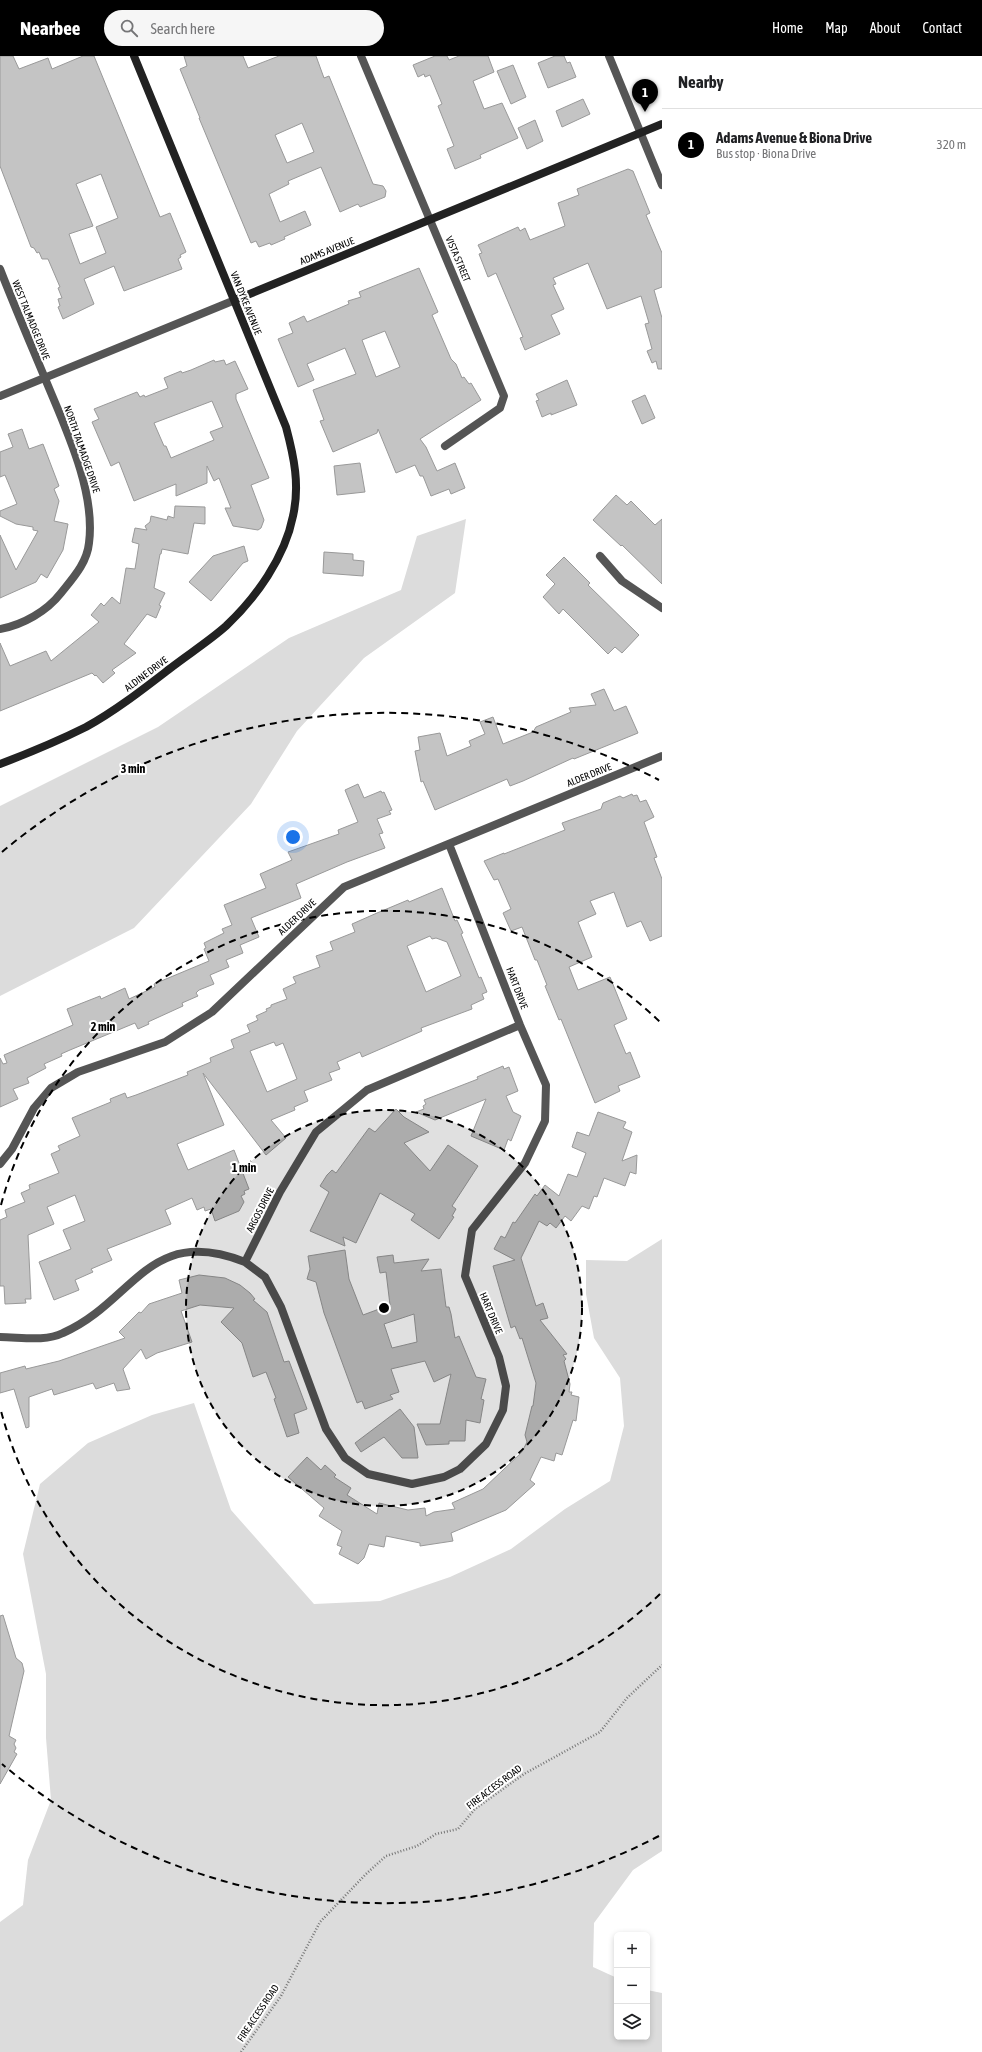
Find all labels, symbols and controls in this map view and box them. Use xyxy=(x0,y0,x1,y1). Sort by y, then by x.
search box xyxy=(104,10,384,46)
text: Nearbee xyxy=(20,17,80,39)
icon: search xyxy=(118,17,140,39)
text: Search here xyxy=(150,20,215,37)
text: Home xyxy=(772,20,803,36)
text: Map xyxy=(825,20,848,36)
text: About xyxy=(870,20,901,36)
text: Contact xyxy=(923,20,962,36)
text: Nearby xyxy=(678,72,724,92)
pin: 1 xyxy=(632,79,658,112)
text: Adams Avenue & Biona Drive xyxy=(716,129,872,146)
text: 1 xyxy=(688,137,694,152)
text: 320 m xyxy=(937,137,966,152)
text: Bus stop · Biona Drive xyxy=(716,146,816,161)
street label: ADAMS AVENUE xyxy=(298,235,356,267)
street label: VISTA STREET xyxy=(443,235,473,284)
street label: VAN DYKE AVENUE xyxy=(228,270,264,337)
street label: WEST TALMADGE DRIVE xyxy=(10,279,52,362)
street label: NORTH TALMADGE DRIVE xyxy=(62,404,102,495)
street label: ALDINE DRIVE xyxy=(122,654,170,694)
street label: ALDER DRIVE xyxy=(565,761,614,789)
text: 3 min xyxy=(121,762,145,776)
your location xyxy=(283,827,303,847)
street label: ALDER DRIVE xyxy=(276,896,319,937)
street label: HART DRIVE xyxy=(504,966,530,1011)
text: 2 min xyxy=(91,1020,115,1034)
text: 1 min xyxy=(232,1161,256,1175)
street label: ARGOS DRIVE xyxy=(244,1185,276,1234)
street label: HART DRIVE xyxy=(477,1291,505,1336)
centre of rings xyxy=(377,1301,391,1315)
street label: FIRE ACCESS ROAD xyxy=(464,1762,524,1811)
map controls xyxy=(614,1932,650,2040)
button: + xyxy=(614,1932,650,1968)
button: − xyxy=(614,1968,650,2004)
street label: FIRE ACCESS ROAD xyxy=(235,1982,281,2044)
button: layers xyxy=(614,2004,650,2040)

